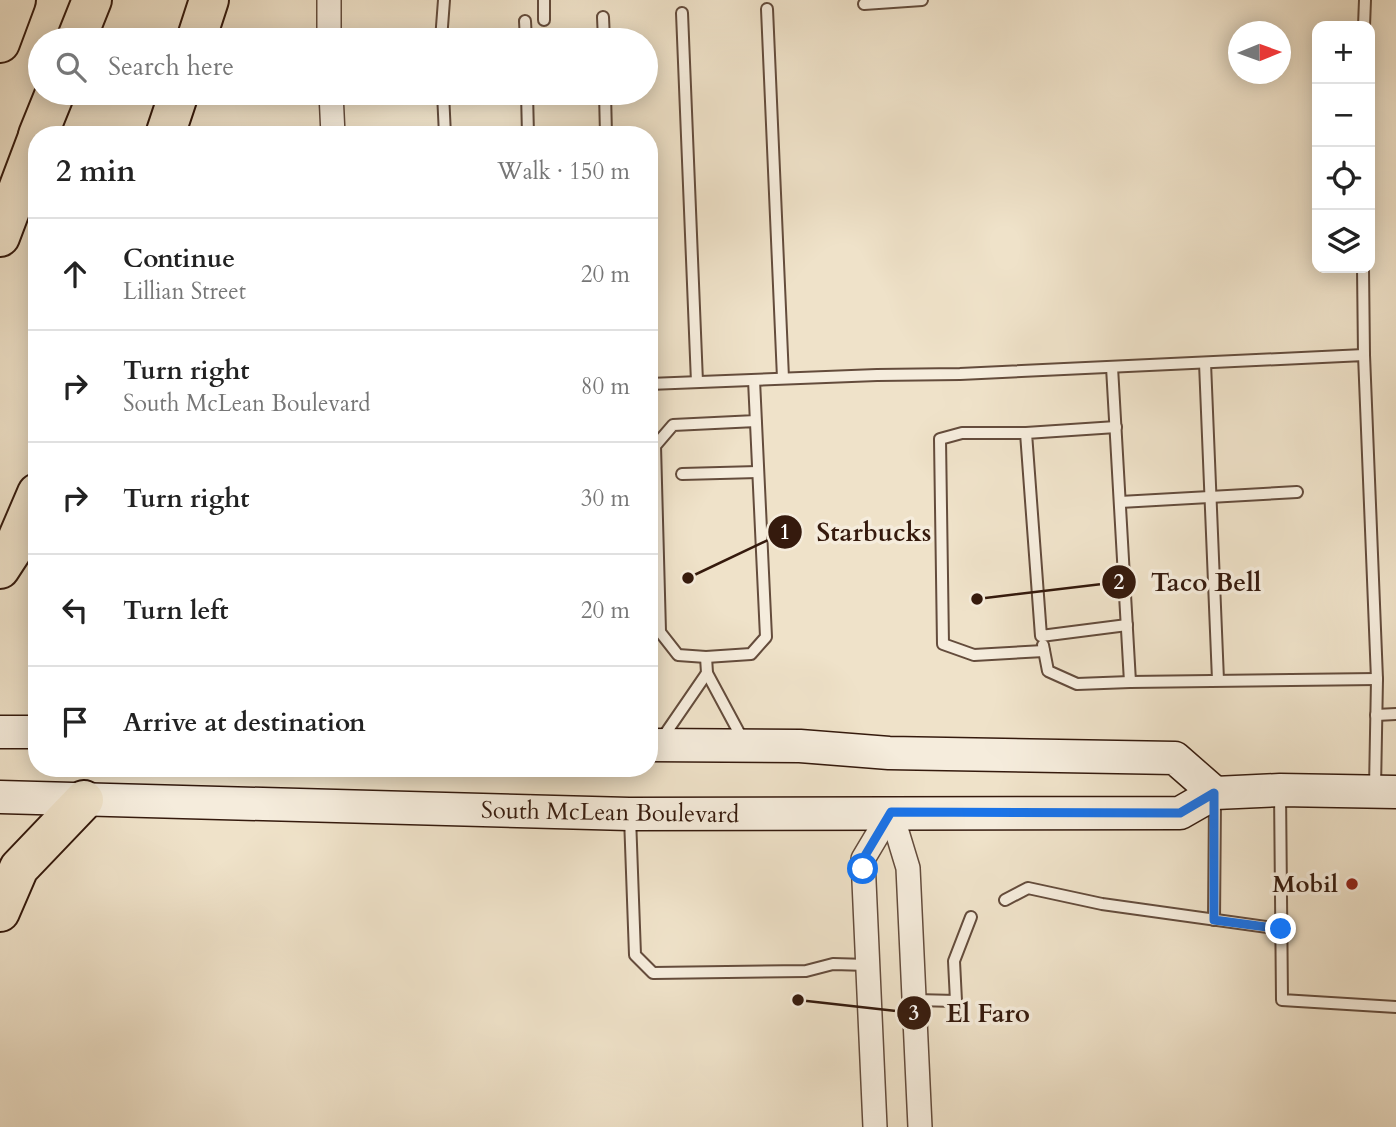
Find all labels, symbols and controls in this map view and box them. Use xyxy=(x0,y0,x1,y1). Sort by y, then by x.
north arrow xyxy=(1228,21,1291,84)
map controls xyxy=(1312,21,1375,273)
button: + xyxy=(1312,21,1375,84)
search box xyxy=(28,28,658,105)
icon: search xyxy=(52,48,90,86)
text: Search here xyxy=(108,49,234,84)
button: − xyxy=(1312,84,1375,147)
button: locate xyxy=(1312,147,1375,210)
text: 2 min xyxy=(56,151,136,192)
text: Walk · 150 m xyxy=(497,156,630,187)
button: layers xyxy=(1312,210,1375,273)
text: Continue xyxy=(123,241,235,276)
icon: ahead xyxy=(56,255,94,293)
text: 20 m xyxy=(581,259,630,290)
text: Lillian Street xyxy=(123,276,246,307)
text: Turn right xyxy=(123,353,250,388)
icon: right xyxy=(56,367,94,405)
text: 80 m xyxy=(581,371,630,402)
text: South McLean Boulevard xyxy=(123,388,371,419)
icon: right xyxy=(56,479,94,517)
text: Turn right xyxy=(123,481,250,516)
text: 30 m xyxy=(581,483,630,514)
callout: Starbucks xyxy=(767,508,945,555)
text: Starbucks xyxy=(817,515,931,550)
text: 1 xyxy=(780,518,790,547)
callout: Taco Bell xyxy=(1101,558,1275,605)
text: Taco Bell xyxy=(1151,565,1262,600)
text: 2 xyxy=(1114,568,1125,597)
icon: left xyxy=(56,591,94,629)
text: Turn left xyxy=(123,593,228,628)
text: 20 m xyxy=(581,595,630,626)
icon: arrive xyxy=(56,703,94,741)
text: Arrive at destination xyxy=(123,705,366,740)
street label: South McLean Boulevard xyxy=(481,794,740,831)
route start xyxy=(847,853,878,884)
place label: Mobil xyxy=(1272,868,1338,901)
marker: Mobil xyxy=(1344,876,1360,892)
route end xyxy=(1265,913,1296,944)
callout: El Faro xyxy=(897,989,1044,1036)
text: El Faro xyxy=(946,996,1030,1031)
text: 3 xyxy=(909,999,919,1028)

